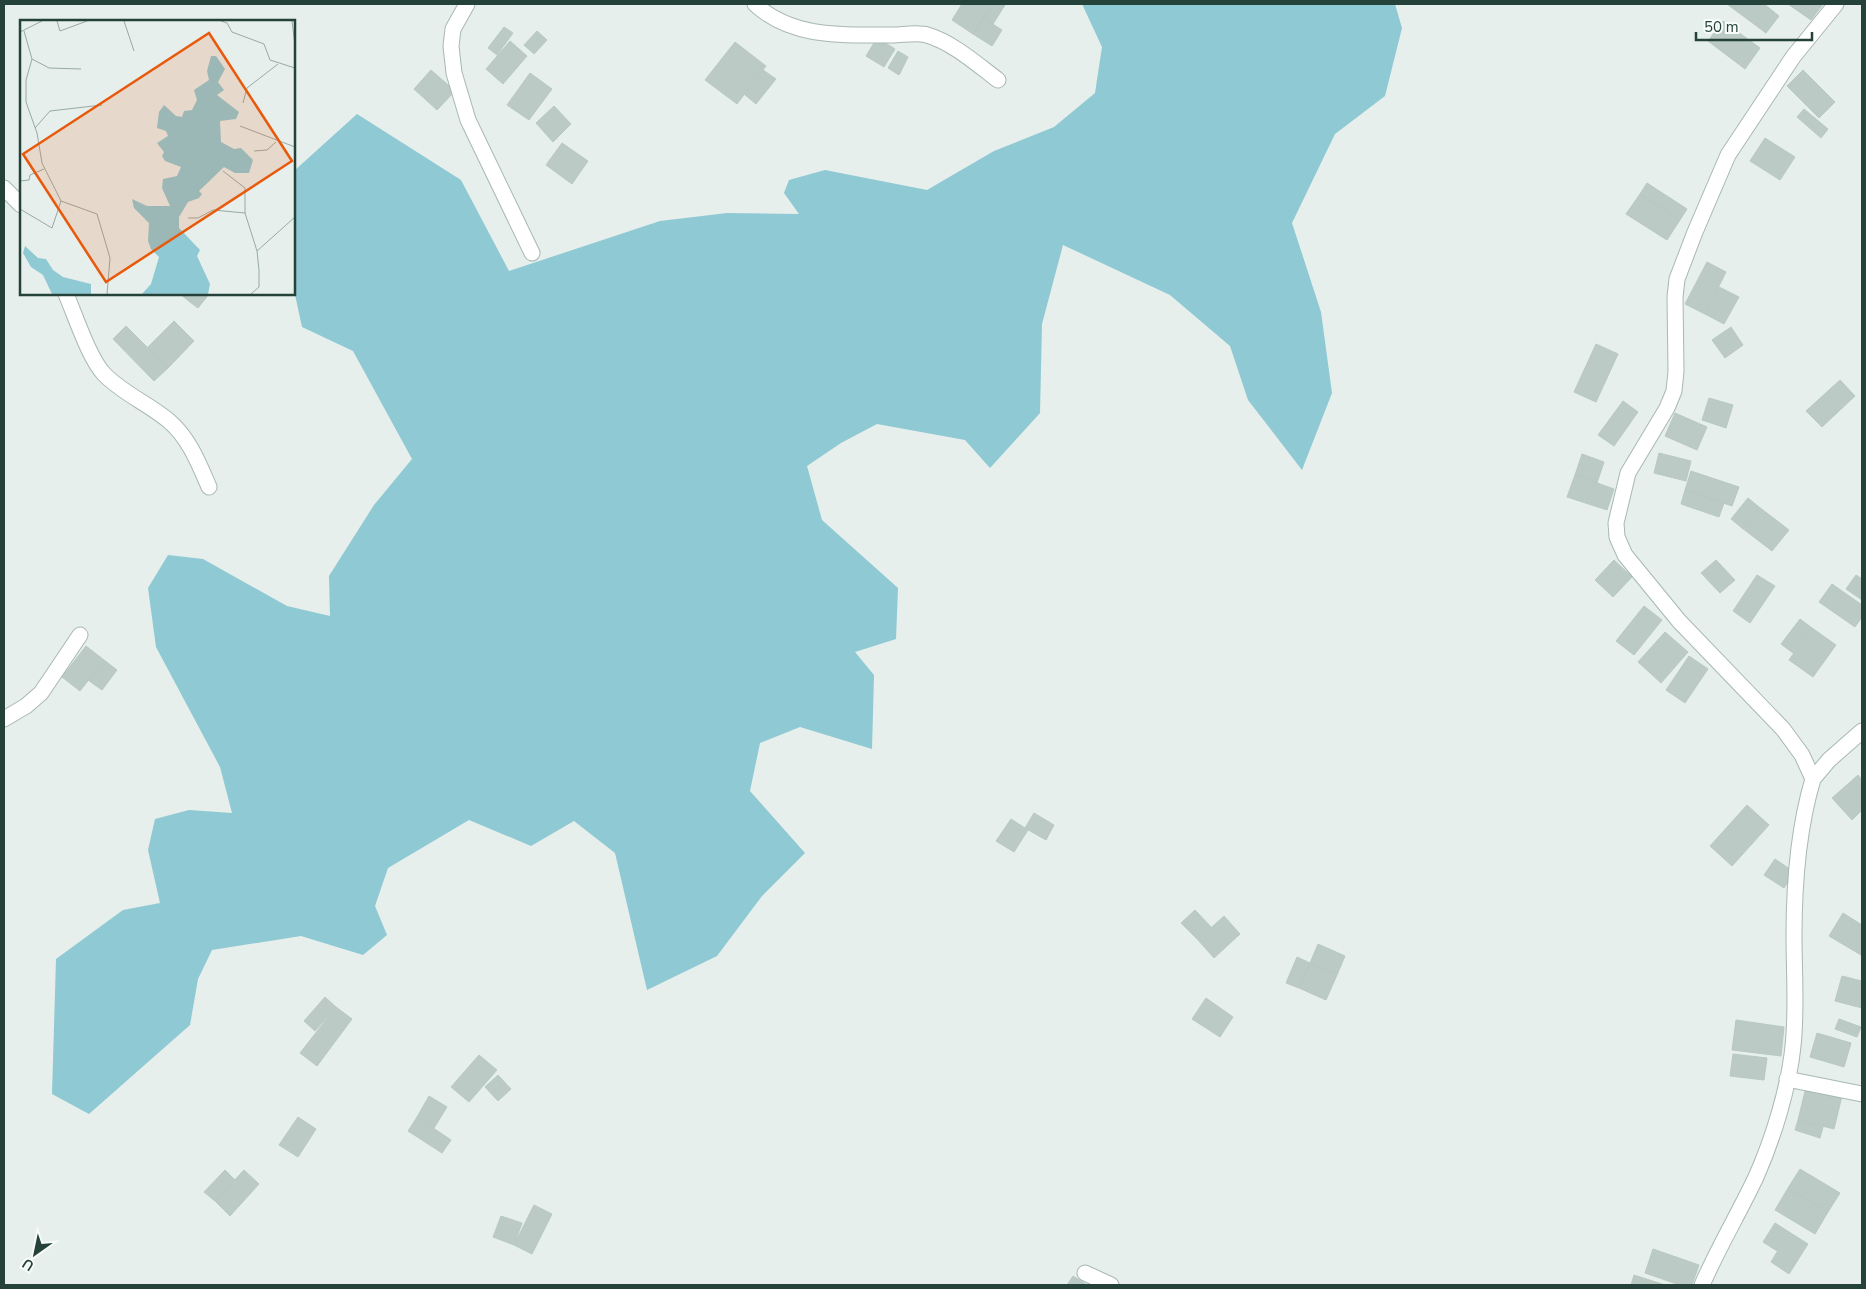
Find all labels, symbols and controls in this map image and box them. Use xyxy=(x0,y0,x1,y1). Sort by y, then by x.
scale bar xyxy=(1696,10,1812,42)
text: 50 m xyxy=(1704,17,1739,37)
inset map xyxy=(20,20,295,295)
north arrow xyxy=(10,1229,60,1279)
text: U xyxy=(19,1254,38,1275)

